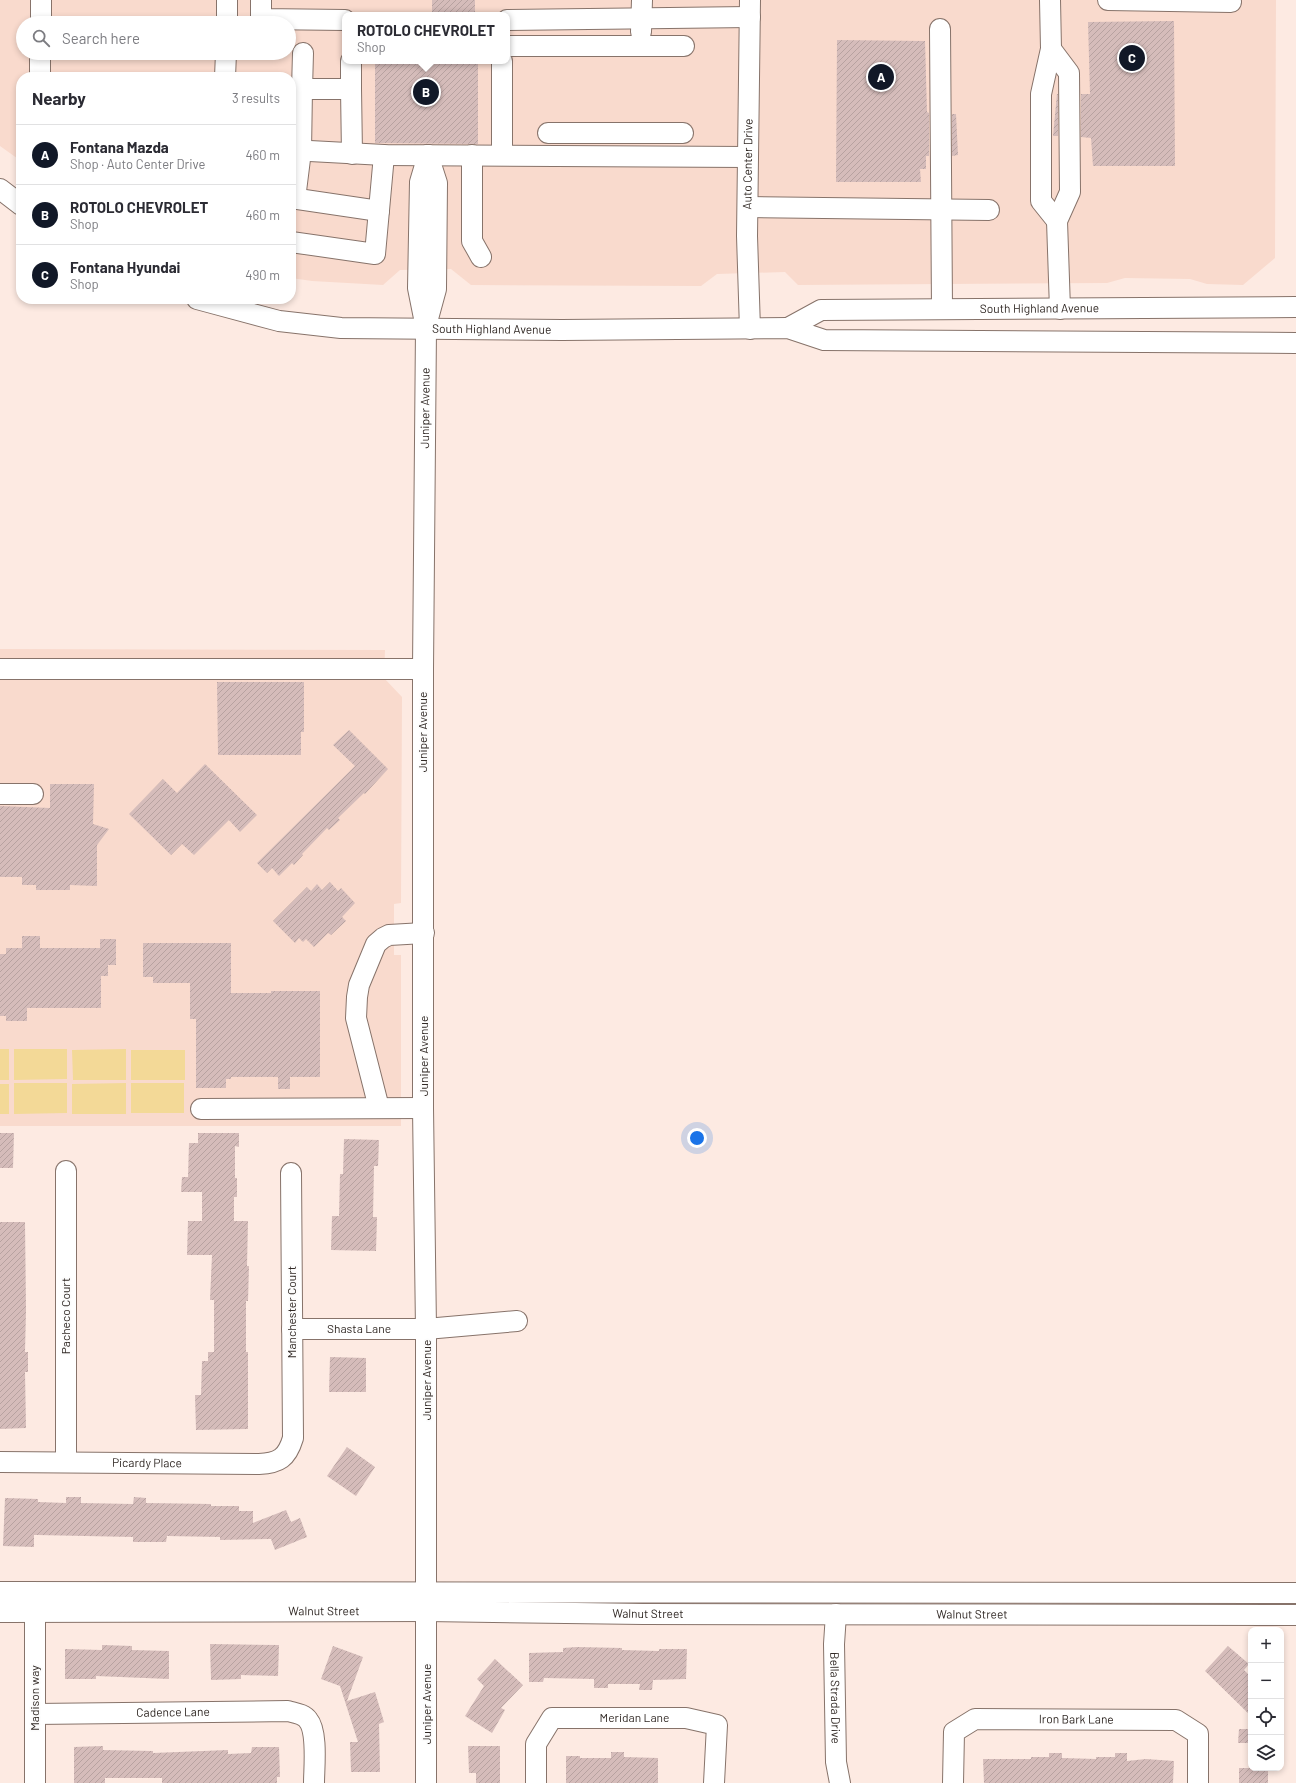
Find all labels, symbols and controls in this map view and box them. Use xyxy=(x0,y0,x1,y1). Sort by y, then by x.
popup xyxy=(342,12,510,64)
search box xyxy=(16,16,296,60)
text: ROTOLO CHEVROLET xyxy=(357,21,495,39)
icon: search xyxy=(30,27,52,49)
text: Search here xyxy=(62,29,140,47)
text: Shop xyxy=(357,39,386,55)
pin: C xyxy=(1119,43,1145,73)
pin: A xyxy=(868,62,894,92)
pin: B xyxy=(413,77,439,107)
text: Nearby xyxy=(32,88,86,108)
text: 3 results xyxy=(232,90,280,106)
street label: Auto Center Drive xyxy=(739,118,754,210)
text: Fontana Mazda xyxy=(70,138,169,156)
text: A xyxy=(41,147,49,163)
text: 460 m xyxy=(245,147,280,163)
text: Shop · Auto Center Drive xyxy=(70,156,205,172)
text: ROTOLO CHEVROLET xyxy=(70,198,208,216)
text: B xyxy=(41,207,49,223)
text: 460 m xyxy=(245,207,280,223)
text: Shop xyxy=(70,216,99,232)
text: Fontana Hyundai xyxy=(70,258,180,276)
text: C xyxy=(41,267,49,283)
text: 490 m xyxy=(245,267,280,283)
text: Shop xyxy=(70,276,99,292)
street label: South Highland Avenue xyxy=(980,300,1099,315)
street label: South Highland Avenue xyxy=(432,321,552,336)
street label: Juniper Avenue xyxy=(417,368,432,448)
street label: Juniper Avenue xyxy=(415,692,429,772)
street label: Juniper Avenue xyxy=(416,1016,430,1096)
your location xyxy=(687,1128,707,1148)
street label: Manchester Court xyxy=(284,1266,298,1358)
street label: Pacheco Court xyxy=(58,1278,72,1354)
street label: Shasta Lane xyxy=(327,1321,391,1335)
street label: Juniper Avenue xyxy=(419,1340,433,1420)
street label: Picardy Place xyxy=(112,1455,182,1469)
street label: Walnut Street xyxy=(288,1603,360,1617)
street label: Walnut Street xyxy=(612,1606,684,1620)
street label: Walnut Street xyxy=(936,1606,1008,1621)
map controls xyxy=(1248,1627,1284,1771)
button: + xyxy=(1248,1627,1284,1663)
street label: Bella Strada Drive xyxy=(828,1652,844,1744)
button: − xyxy=(1248,1663,1284,1699)
street label: Juniper Avenue xyxy=(419,1664,433,1744)
street label: Madison way xyxy=(27,1665,41,1731)
button: locate xyxy=(1248,1699,1284,1735)
street label: Cadence Lane xyxy=(136,1704,210,1719)
street label: Meridan Lane xyxy=(600,1710,669,1724)
street label: Iron Bark Lane xyxy=(1039,1711,1114,1726)
button: layers xyxy=(1248,1735,1284,1771)

